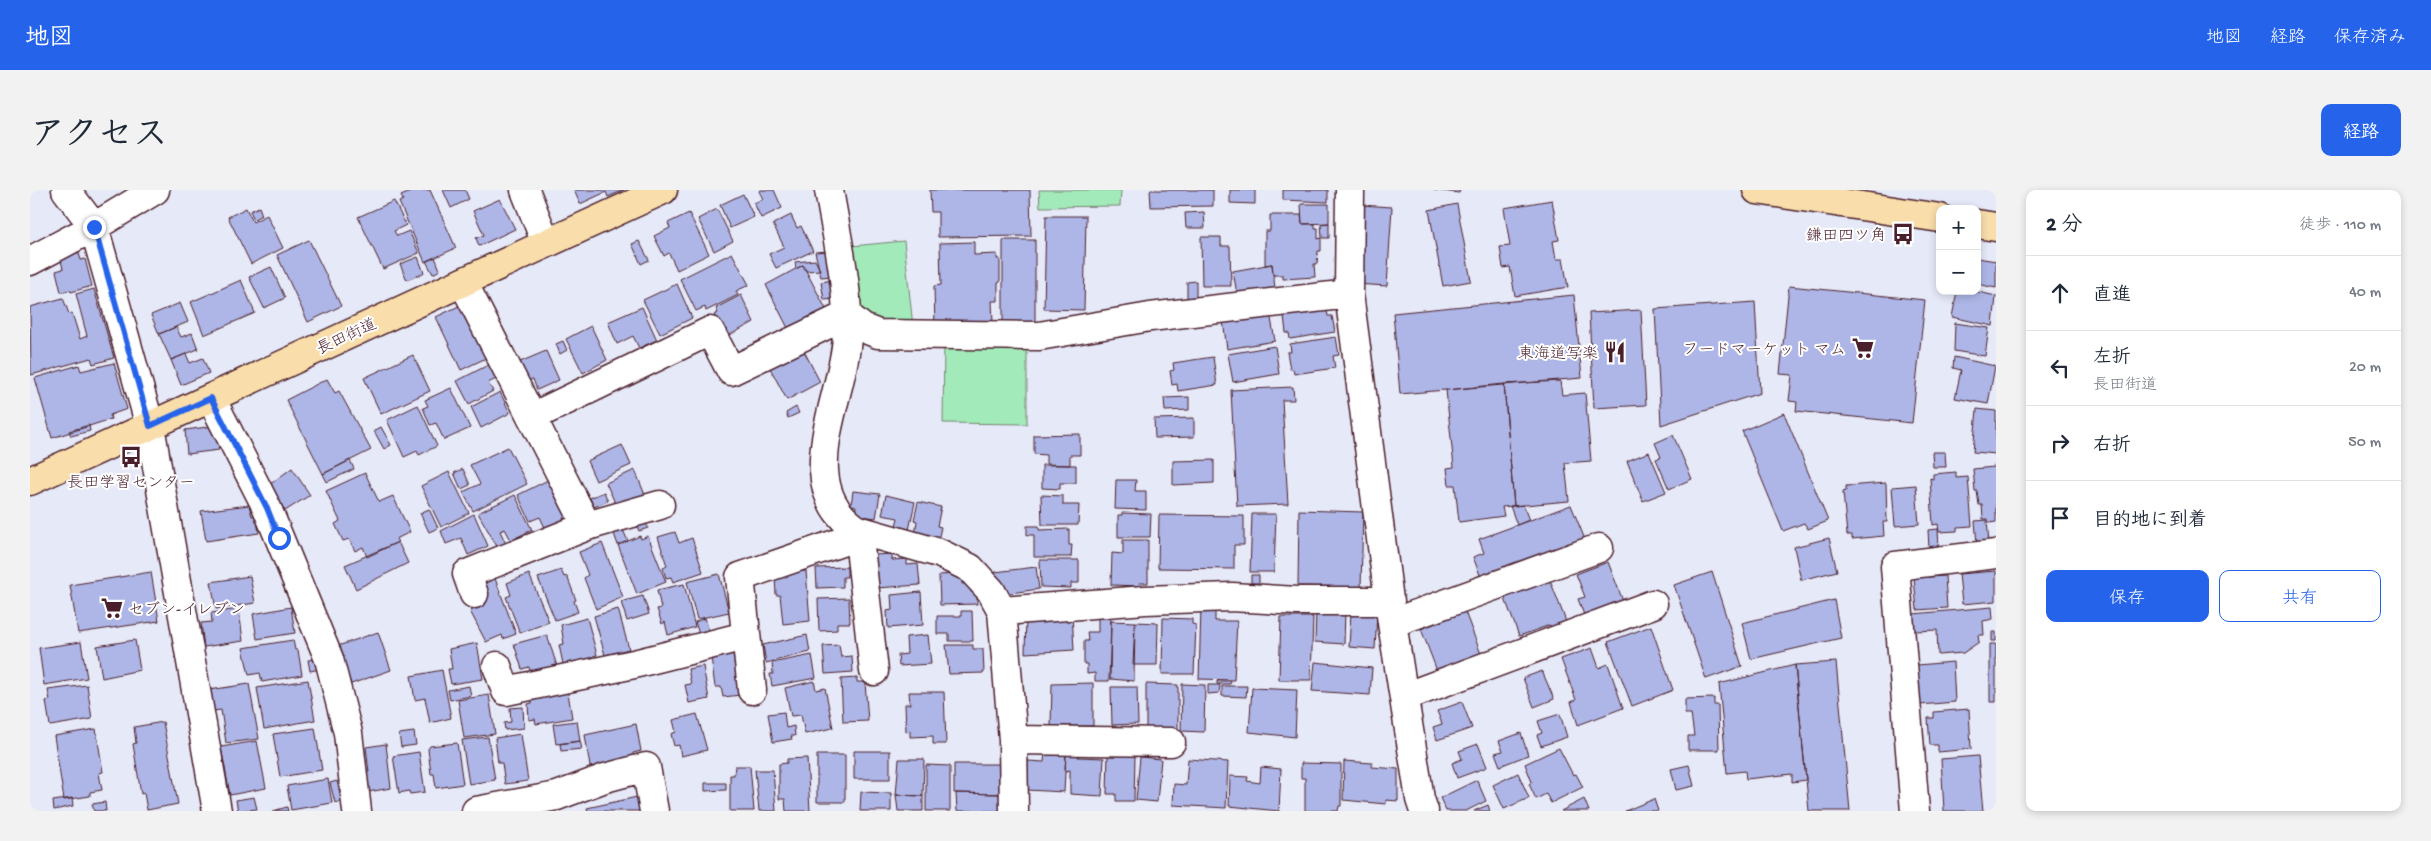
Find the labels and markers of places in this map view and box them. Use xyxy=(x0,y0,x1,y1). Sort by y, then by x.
bus stop icon: 鎌田四ツ角 xyxy=(1890,221,1916,247)
place label: 鎌田四ツ角 xyxy=(1806,226,1886,247)
supermarket icon: フードマーケット マム xyxy=(1850,335,1876,361)
restaurant icon: 東海道写楽 xyxy=(1602,339,1628,365)
place label: フードマーケット マム xyxy=(1683,342,1846,361)
place label: 東海道写楽 xyxy=(1518,344,1598,365)
bus stop icon: 長田学習センター xyxy=(118,444,144,470)
place label: 長田学習センター xyxy=(67,474,195,494)
supermarket icon: セブン-イレブン xyxy=(99,595,125,621)
place label: セブン-イレブン xyxy=(128,601,245,621)

